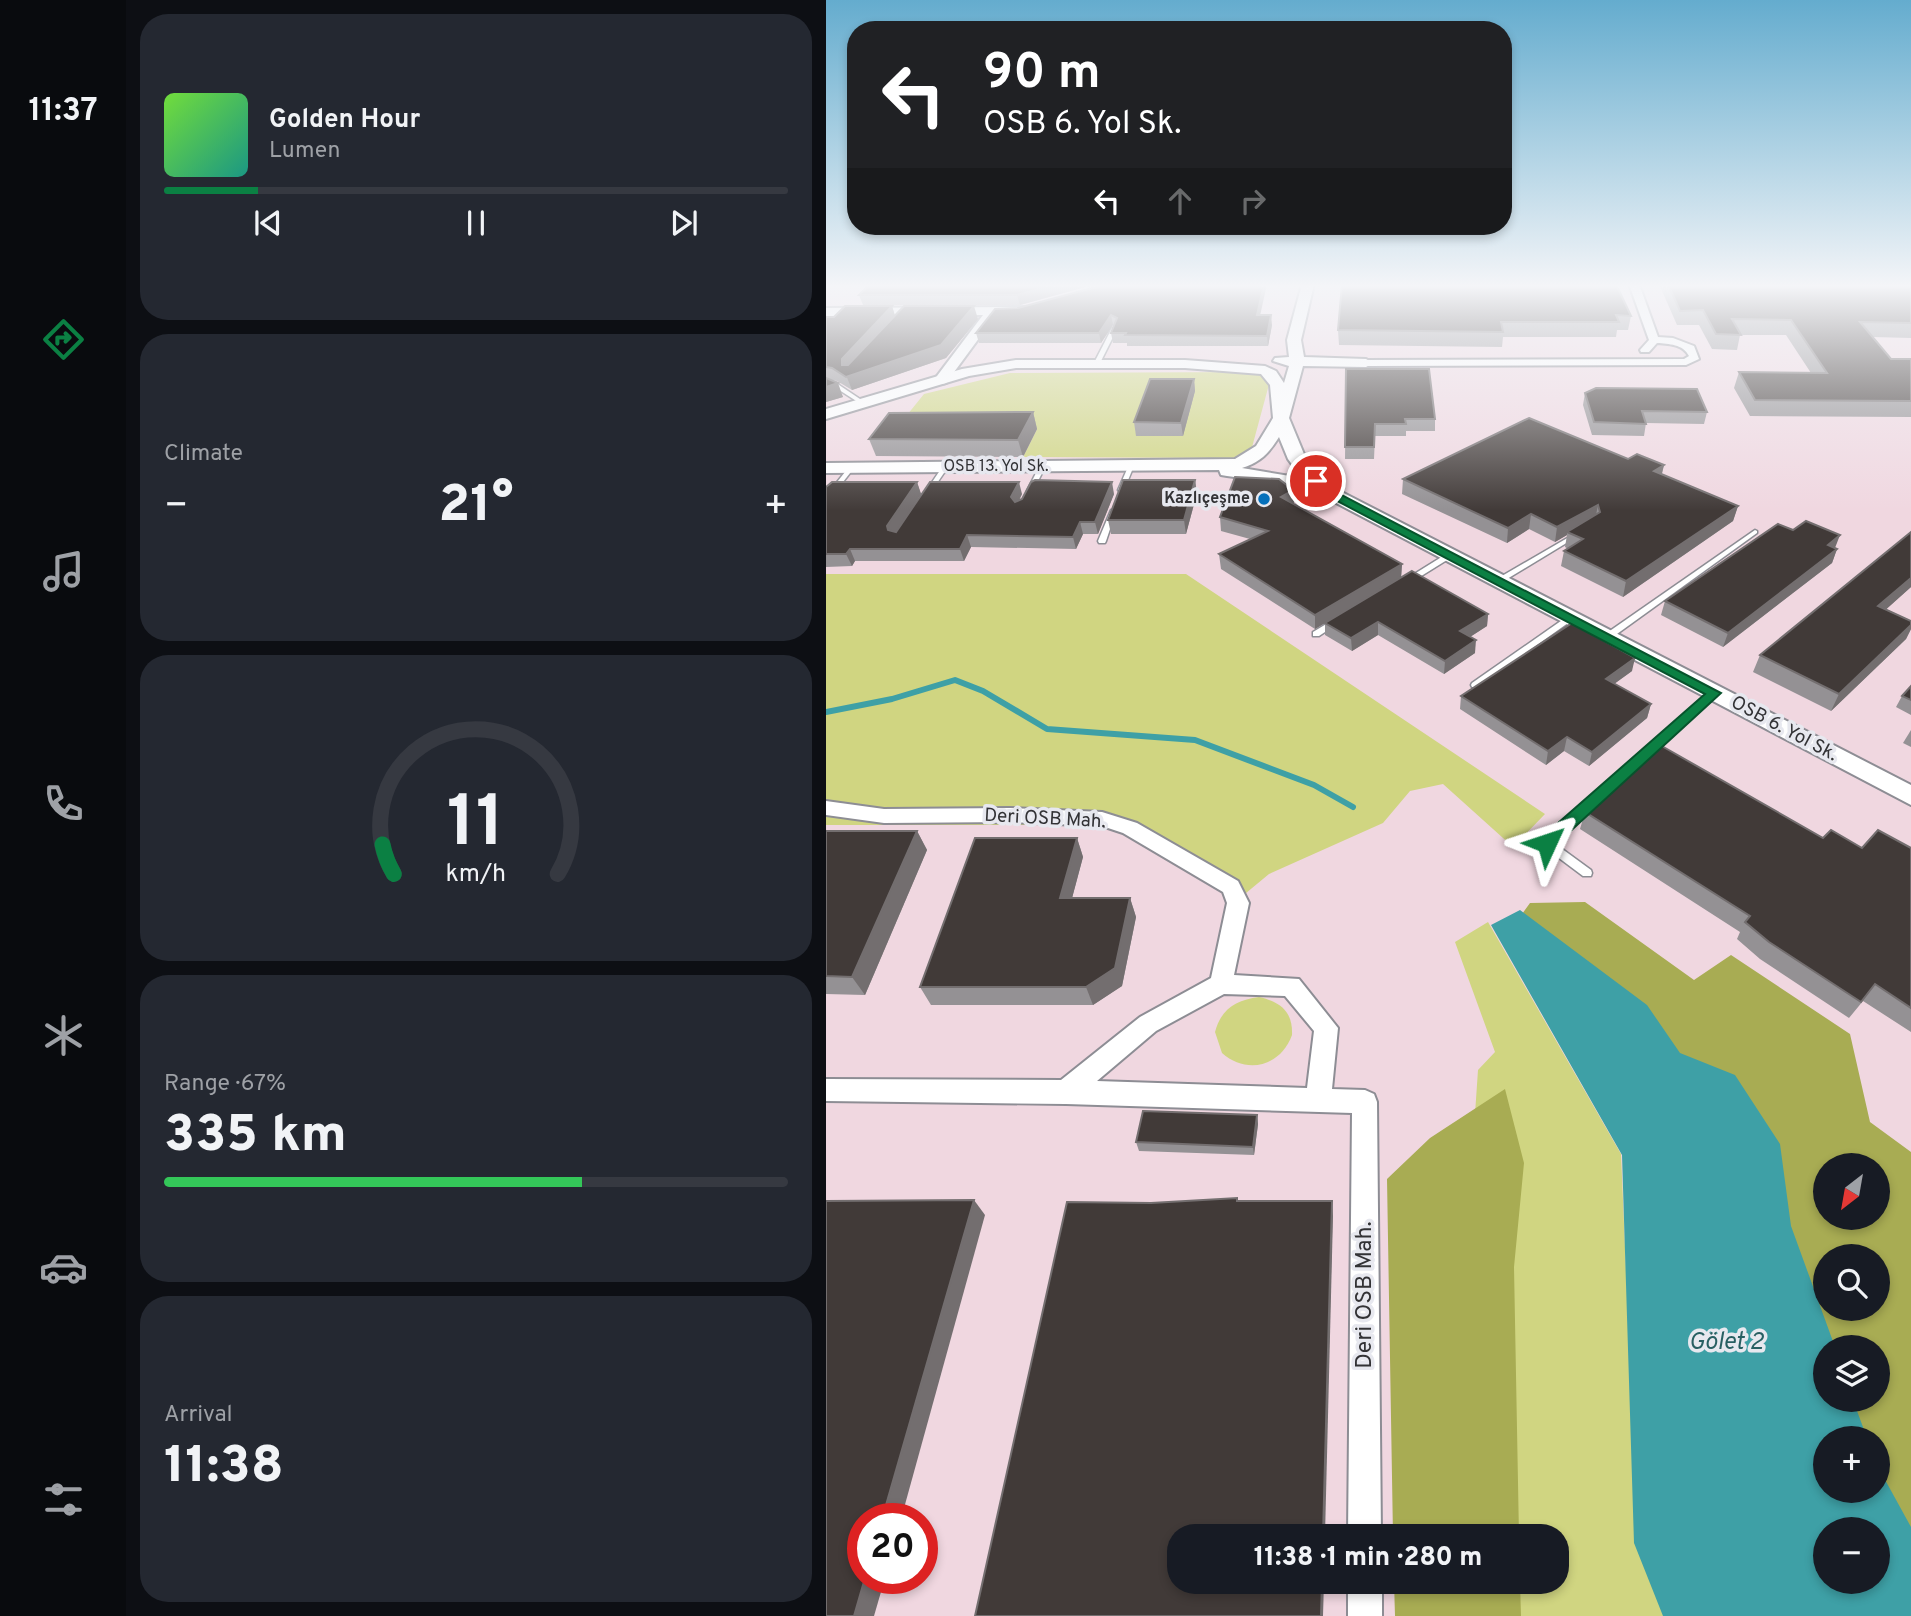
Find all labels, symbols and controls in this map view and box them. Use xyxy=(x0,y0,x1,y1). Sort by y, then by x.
text: 90 m xyxy=(983,44,1101,106)
icon: left xyxy=(868,49,959,140)
text: 11:37 xyxy=(28,92,98,132)
text: Golden Hour xyxy=(269,104,420,137)
text: OSB 6. Yol Sk. xyxy=(983,105,1181,145)
text: Lumen xyxy=(269,137,340,166)
icon: left xyxy=(1088,182,1126,220)
icon: ahead xyxy=(1161,182,1199,220)
icon: right xyxy=(1234,182,1272,220)
icon: previous xyxy=(249,204,287,242)
icon: pause xyxy=(457,204,495,242)
icon: next xyxy=(665,204,703,242)
icon: directions xyxy=(39,315,88,364)
text: Climate xyxy=(164,440,243,469)
pin xyxy=(1286,451,1346,511)
street label: OSB 13. Yol Sk. xyxy=(943,457,1049,477)
icon: arrive xyxy=(1297,462,1335,500)
text: 21° xyxy=(439,474,513,540)
text: − xyxy=(164,483,189,532)
text: + xyxy=(763,483,788,532)
place label: Kazlıçeşme xyxy=(1164,489,1250,509)
marker: Kazlıçeşme xyxy=(1256,491,1272,507)
icon: music xyxy=(39,547,88,596)
street label: OSB 6. Yol Sk. xyxy=(1726,691,1842,767)
icon: phone xyxy=(39,779,88,828)
text: 11 xyxy=(447,780,505,872)
street label: Deri OSB Mah. xyxy=(984,804,1106,834)
position arrow xyxy=(1510,806,1584,880)
text: km/h xyxy=(446,859,506,891)
icon: climate xyxy=(39,1011,88,1060)
text: Range · 67% xyxy=(164,1070,286,1099)
text: 335 km xyxy=(164,1104,347,1170)
north arrow xyxy=(1813,1153,1890,1230)
map controls xyxy=(1813,1153,1890,1594)
street label: Deri OSB Mah. xyxy=(1351,1221,1380,1369)
icon: car xyxy=(39,1243,88,1292)
button: search xyxy=(1813,1244,1890,1321)
water label: Gölet 2 xyxy=(1689,1328,1764,1358)
button: layers xyxy=(1813,1335,1890,1412)
text: Arrival xyxy=(164,1401,233,1430)
button: + xyxy=(1813,1426,1890,1503)
text: 11:38 xyxy=(164,1435,284,1501)
icon: filters xyxy=(39,1475,88,1524)
speed limit sign: 20 xyxy=(847,1503,938,1594)
button: − xyxy=(1813,1517,1890,1594)
text: 11:38 · 1 min · 280 m xyxy=(1254,1542,1482,1575)

